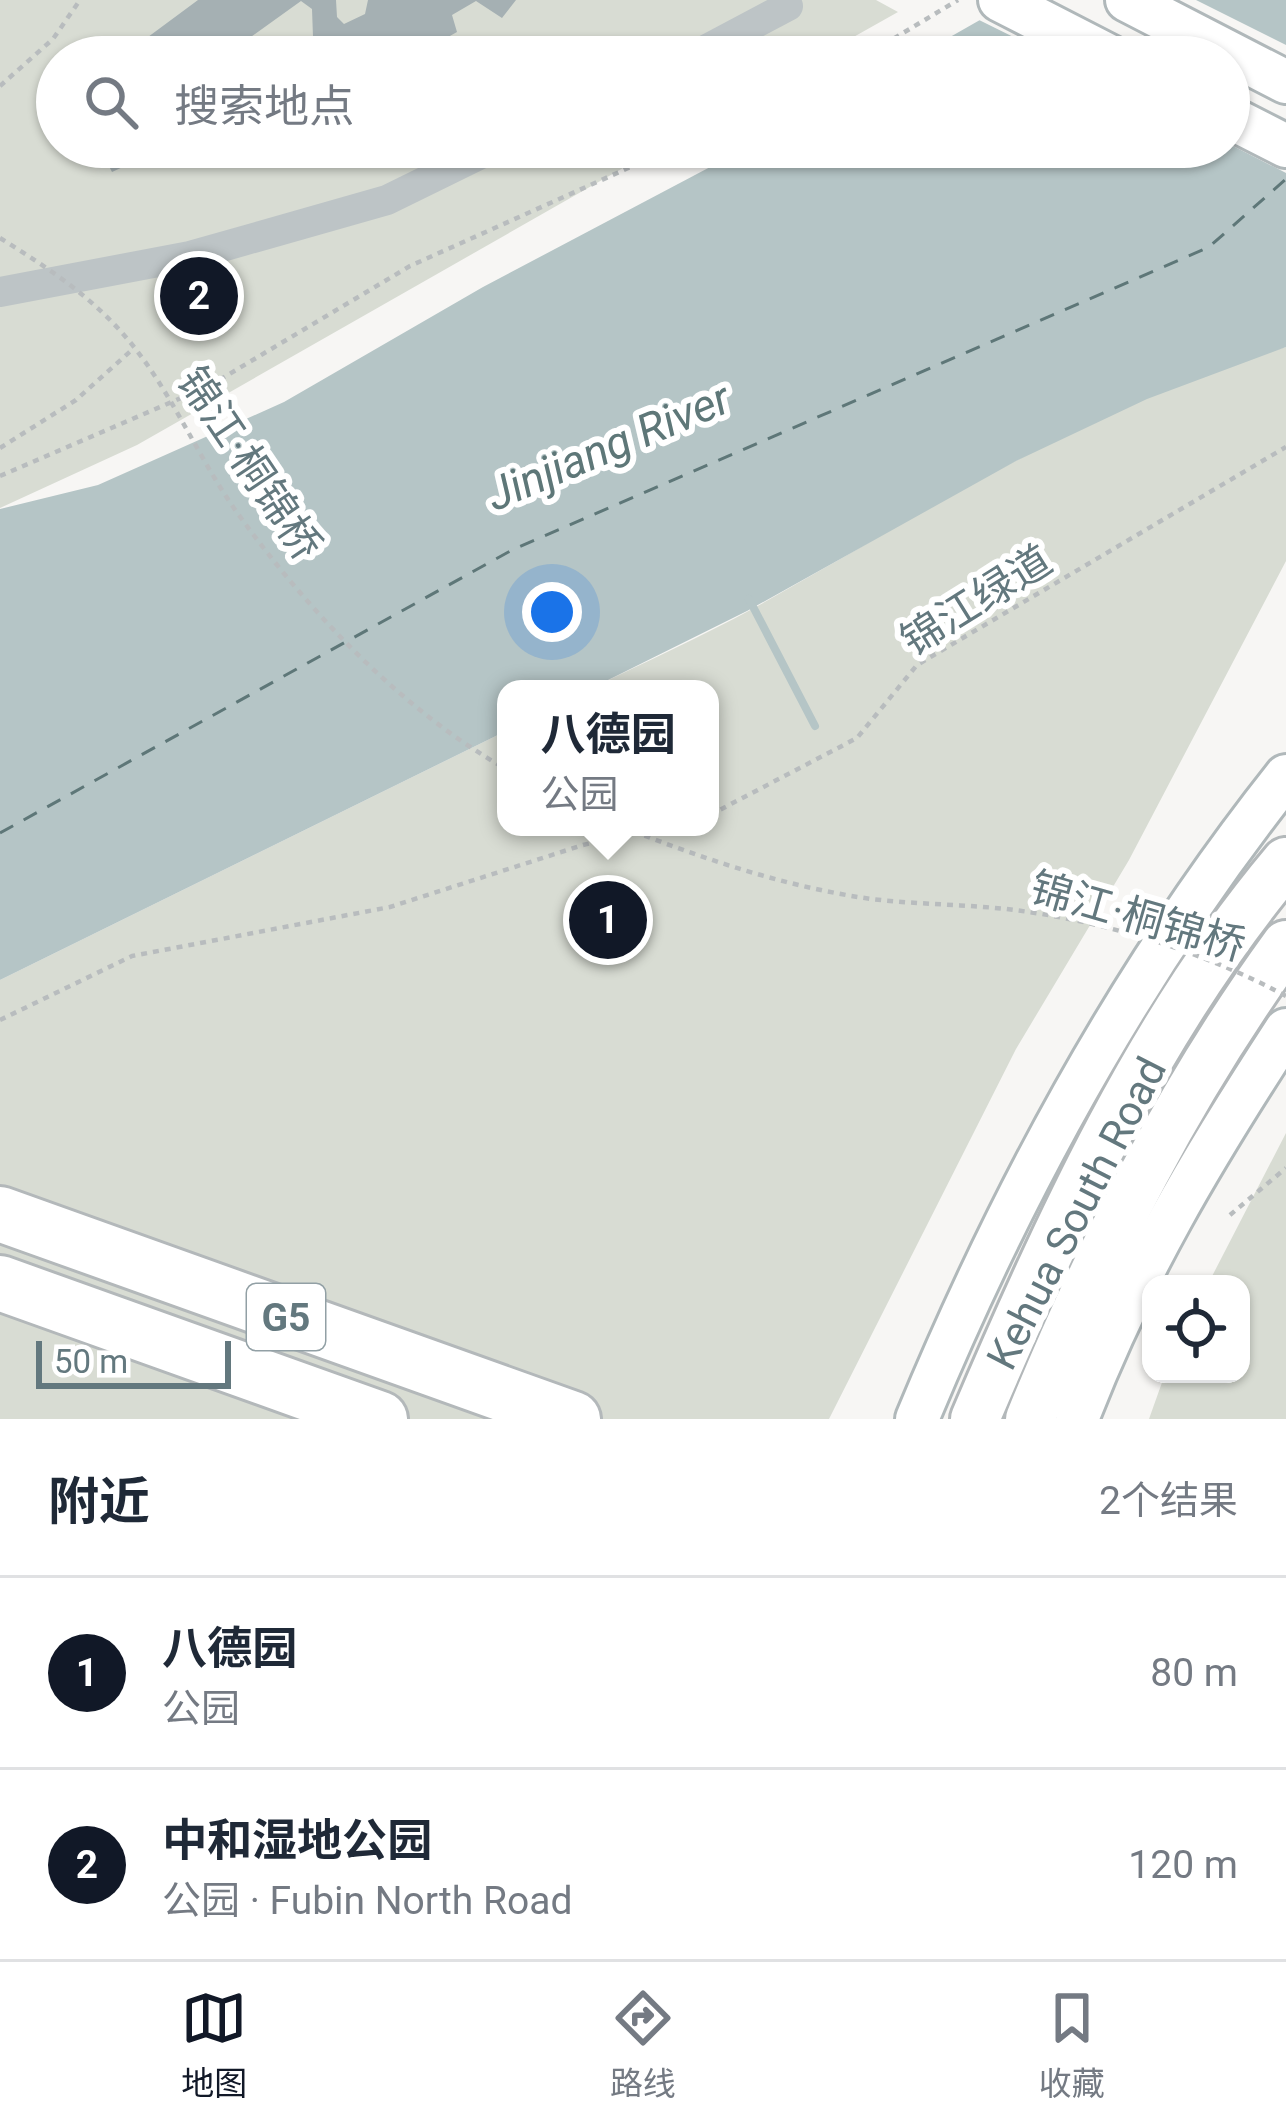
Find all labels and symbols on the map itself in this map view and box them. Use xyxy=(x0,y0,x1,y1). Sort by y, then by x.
pin: 2 xyxy=(160,251,238,341)
street label: 锦江·桐锦桥 xyxy=(167,358,332,569)
water label: Jinjiang River xyxy=(478,371,739,522)
street label: 锦江绿道 xyxy=(892,535,1060,666)
your location xyxy=(522,582,582,642)
street label: 锦江·桐锦桥 xyxy=(1025,862,1251,970)
pin: 1 xyxy=(569,875,647,965)
street label: Kehua South Road xyxy=(977,1049,1176,1377)
road number: G5 xyxy=(247,1284,325,1350)
scale bar xyxy=(36,1335,231,1388)

